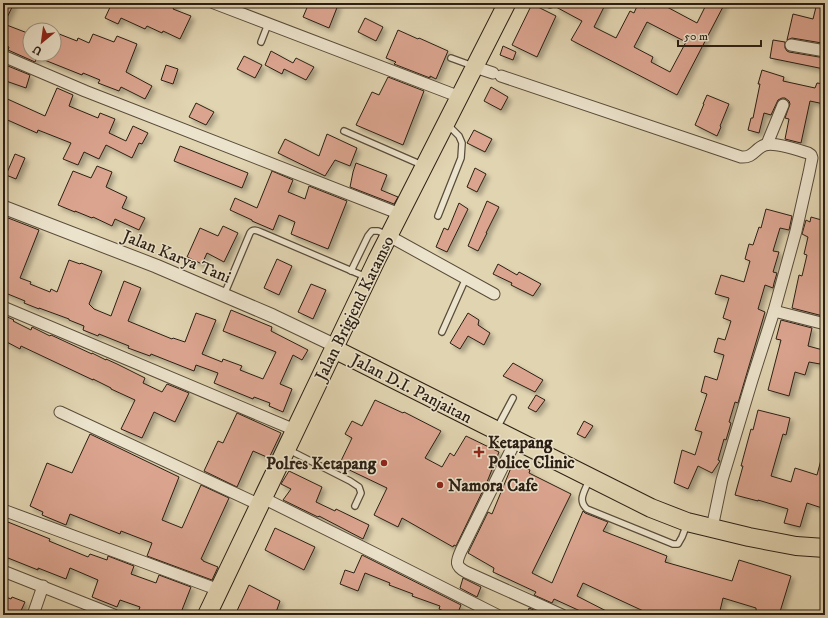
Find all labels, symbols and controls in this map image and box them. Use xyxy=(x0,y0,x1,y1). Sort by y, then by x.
north arrow xyxy=(22,22,62,62)
scale bar xyxy=(678,22,761,48)
text: 50 m xyxy=(684,29,708,44)
text: U xyxy=(30,41,45,58)
street label: Jalan Karya Tani xyxy=(117,224,234,289)
street label: Jalan Brigjend Katamso xyxy=(309,232,400,386)
street label: Jalan D.I. Panjaitan xyxy=(346,348,476,429)
place label: Ketapang Police Clinic xyxy=(488,432,575,474)
marker: Ketapang Police Clinic xyxy=(473,446,485,458)
place label: Polres Ketapang xyxy=(266,453,377,475)
marker: Polres Ketapang xyxy=(379,458,389,468)
place label: Namora Cafe xyxy=(448,475,538,497)
marker: Namora Cafe xyxy=(435,480,445,490)

